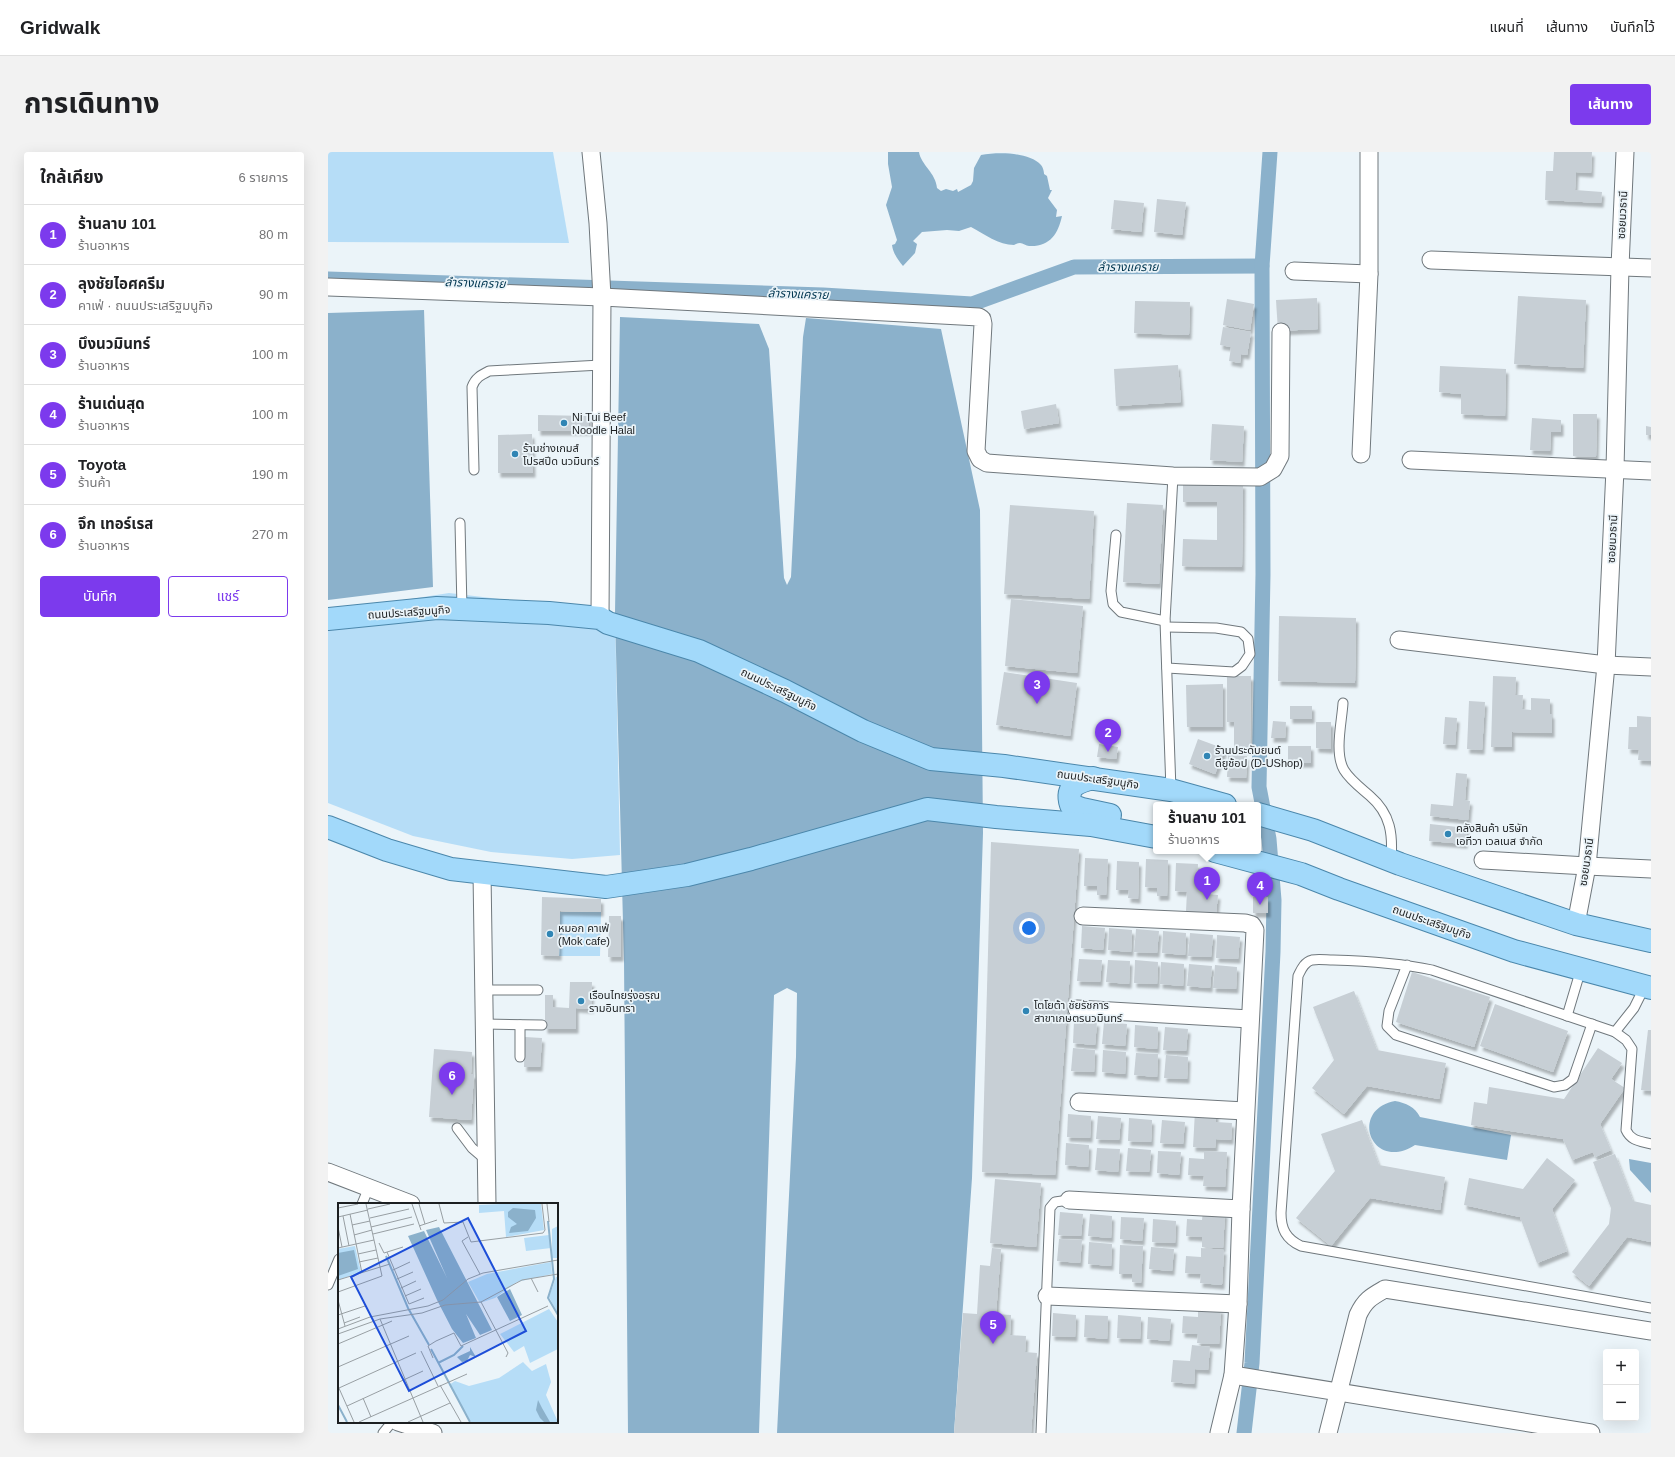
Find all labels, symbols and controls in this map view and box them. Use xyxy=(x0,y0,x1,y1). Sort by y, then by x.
text: Gridwalk xyxy=(20,17,100,38)
text: แผนที่ xyxy=(1490,19,1524,35)
text: เส้นทาง xyxy=(1546,19,1588,35)
text: บันทึกไว้ xyxy=(1610,19,1655,35)
button: เส้นทาง xyxy=(1570,84,1651,125)
text: การเดินทาง xyxy=(24,88,159,119)
text: ใกล้เคียง xyxy=(40,168,103,187)
text: 6 รายการ xyxy=(238,170,288,185)
street label: ซอยนวธานี xyxy=(1615,191,1629,239)
text: ร้านลาบ 101 xyxy=(78,215,156,232)
text: 1 xyxy=(49,227,57,242)
text: 80 m xyxy=(259,227,288,242)
text: ร้านอาหาร xyxy=(78,238,130,253)
water label: ลำรางแคราย xyxy=(1098,260,1159,274)
text: ลุงชัยไอศครีม xyxy=(78,275,165,292)
water label: ลำรางแคราย xyxy=(444,275,506,291)
water label: ลำรางแคราย xyxy=(767,286,829,302)
text: 2 xyxy=(49,287,57,302)
text: 90 m xyxy=(259,287,288,302)
text: คาเฟ่ · ถนนประเสริฐมนูกิจ xyxy=(78,298,213,313)
text: บึงนวมินทร์ xyxy=(78,335,150,352)
text: 3 xyxy=(49,347,57,362)
text: 100 m xyxy=(252,347,288,362)
text: ร้านอาหาร xyxy=(78,358,130,373)
text: ร้านเด่นสุด xyxy=(78,395,145,412)
text: 4 xyxy=(49,407,57,422)
text: 100 m xyxy=(252,407,288,422)
place label: Ni Tui Beef Noodle Halal xyxy=(572,411,635,436)
text: ร้านอาหาร xyxy=(78,418,130,433)
marker: Ni Tui Beef Noodle Halal xyxy=(559,418,569,428)
place label: ร้านช่างเกมส์ โปรสปีด นวมินทร์ xyxy=(523,442,599,467)
marker: ร้านช่างเกมส์ โปรสปีด นวมินทร์ xyxy=(510,449,520,459)
text: Toyota xyxy=(78,456,126,473)
text: 5 xyxy=(49,467,57,482)
text: 190 m xyxy=(252,467,288,482)
text: ร้านค้า xyxy=(78,475,111,490)
text: จึก เทอร์เรส xyxy=(78,515,153,532)
street label: ซอยนวธานี xyxy=(1605,515,1619,563)
text: 6 xyxy=(49,527,57,542)
text: 270 m xyxy=(252,527,288,542)
text: ร้านอาหาร xyxy=(78,538,130,553)
button: บันทึก xyxy=(40,576,160,617)
button: แชร์ xyxy=(168,576,288,617)
street label: ถนนประเสริฐมนูกิจ xyxy=(367,603,451,622)
street label: ถนนประเสริฐมนูกิจ xyxy=(739,665,819,713)
pin: 3 xyxy=(1024,671,1050,704)
pin: 2 xyxy=(1095,719,1121,752)
place label: ร้านประดับยนต์ ดียูช้อป (D-UShop) xyxy=(1215,744,1303,770)
marker: ร้านประดับยนต์ ดียูช้อป (D-UShop) xyxy=(1202,751,1212,761)
street label: ถนนประเสริฐมนูกิจ xyxy=(1056,767,1140,792)
popup xyxy=(1153,802,1261,854)
text: ร้านลาบ 101 xyxy=(1168,809,1246,826)
place label: คลังสินค้า บริษัท เอทีวา เวลเนส จำกัด xyxy=(1456,822,1543,847)
marker: คลังสินค้า บริษัท เอทีวา เวลเนส จำกัด xyxy=(1443,829,1453,839)
text: ร้านอาหาร xyxy=(1168,832,1219,847)
street label: ซอยนวธานี xyxy=(1577,837,1595,887)
pin: 1 xyxy=(1194,867,1220,900)
pin: 4 xyxy=(1247,872,1273,905)
street label: ถนนประเสริฐมนูกิจ xyxy=(1391,903,1473,942)
your location xyxy=(1019,918,1039,938)
place label: หมอก คาเฟ่ (Mok cafe) xyxy=(558,922,610,947)
marker: หมอก คาเฟ่ (Mok cafe) xyxy=(545,929,555,939)
place label: เรือนไทยรุ่งอรุณ รามอินทรา xyxy=(589,989,660,1014)
marker: เรือนไทยรุ่งอรุณ รามอินทรา xyxy=(576,996,586,1006)
place label: โตโยต้า ชัยรัชการ สาขาเกษตรนวมินทร์ xyxy=(1034,999,1123,1024)
marker: โตโยต้า ชัยรัชการ สาขาเกษตรนวมินทร์ xyxy=(1021,1006,1031,1016)
pin: 6 xyxy=(439,1062,465,1095)
inset map xyxy=(338,1203,558,1423)
pin: 5 xyxy=(980,1311,1006,1344)
map controls xyxy=(1603,1349,1639,1421)
button: + xyxy=(1603,1349,1639,1385)
button: − xyxy=(1603,1385,1639,1421)

